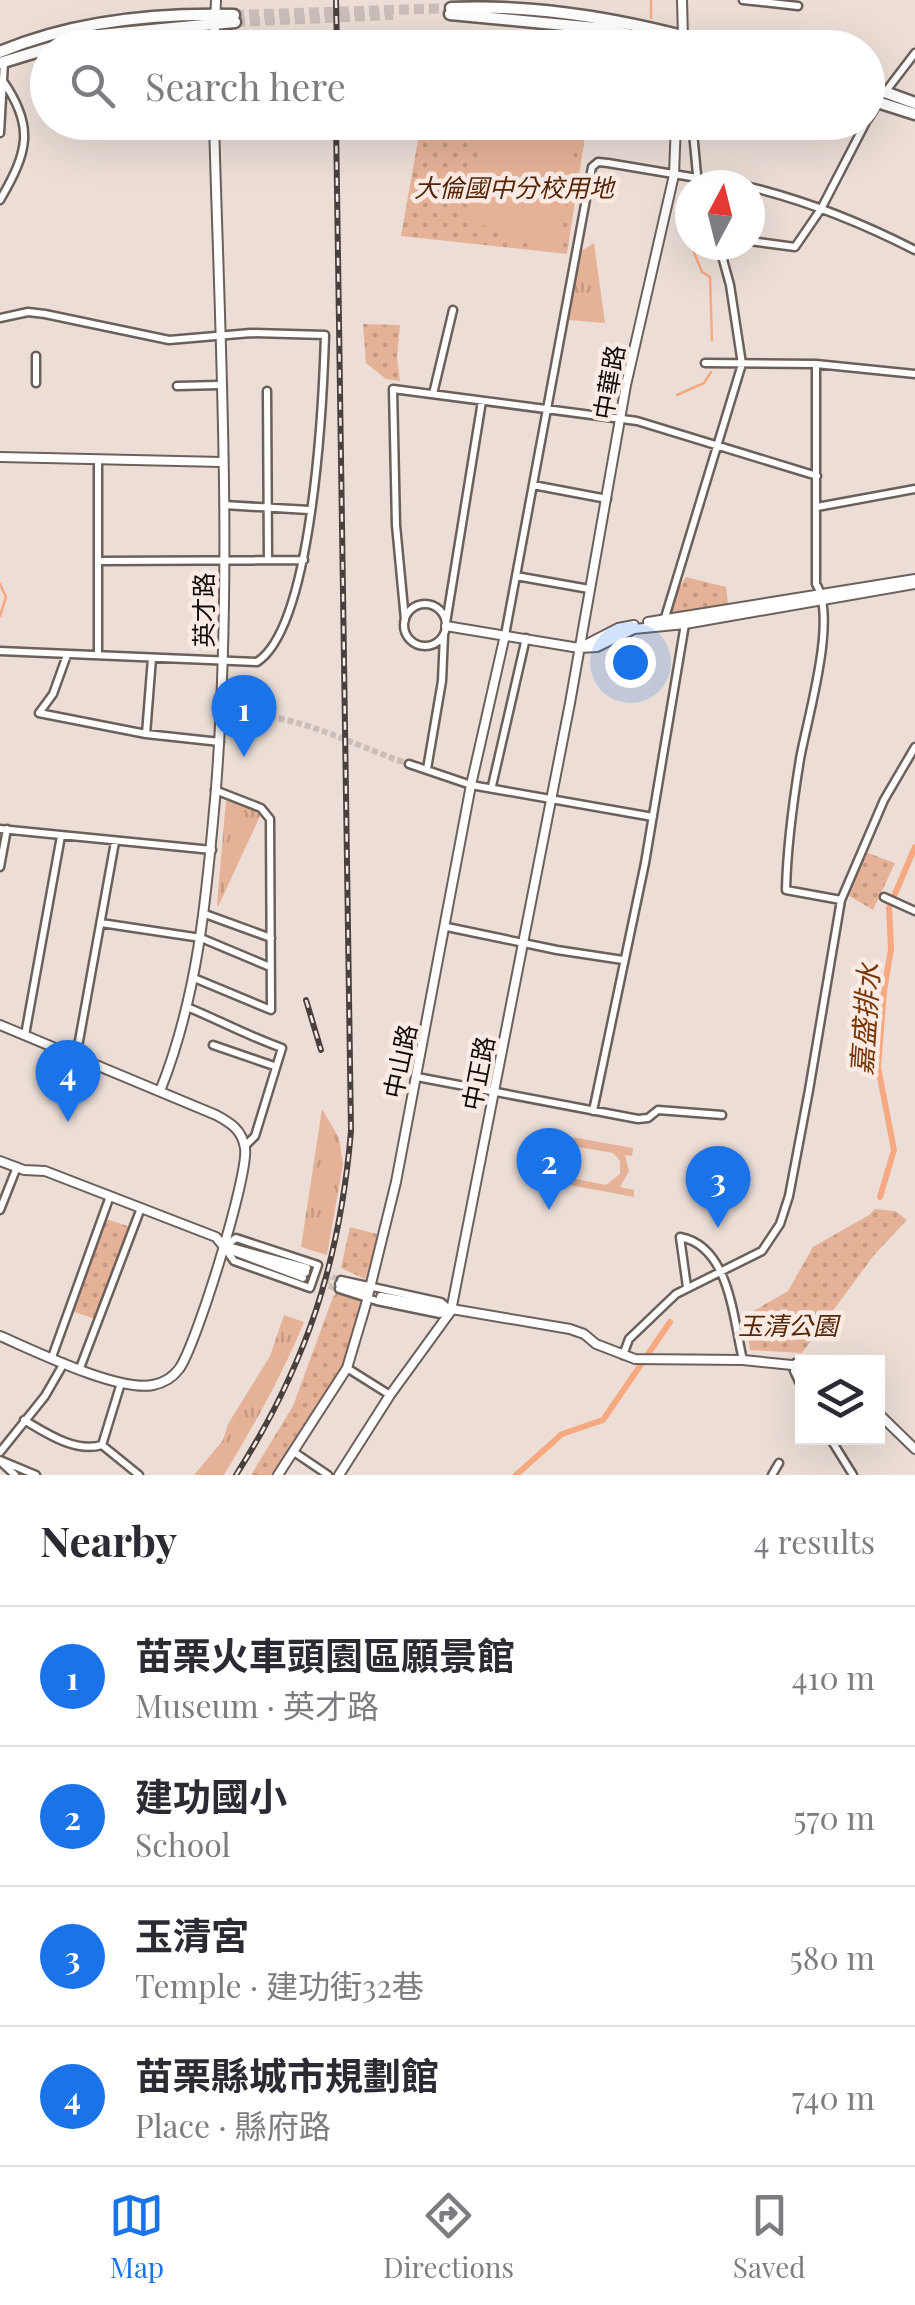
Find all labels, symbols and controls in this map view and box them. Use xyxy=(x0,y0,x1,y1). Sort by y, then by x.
search box xyxy=(30,30,885,140)
icon: search xyxy=(65,58,120,113)
text: Search here xyxy=(145,60,346,111)
park label: 大倫國中分校用地 xyxy=(414,170,616,203)
north arrow xyxy=(675,170,765,260)
street label: 中華路 xyxy=(585,342,631,422)
street label: 英才路 xyxy=(186,572,219,648)
your location xyxy=(605,637,656,688)
pin: 1 xyxy=(212,674,276,757)
water label: 嘉盛排水 xyxy=(842,960,887,1076)
street label: 中山路 xyxy=(375,1021,423,1101)
street label: 中正路 xyxy=(454,1033,500,1113)
pin: 4 xyxy=(36,1040,100,1122)
pin: 2 xyxy=(516,1128,582,1210)
pin: 3 xyxy=(686,1146,750,1228)
park label: 玉清公園 xyxy=(738,1308,841,1341)
map controls xyxy=(795,1355,885,1445)
button: layers xyxy=(795,1355,885,1445)
text: Nearby xyxy=(40,1512,177,1568)
text: 4 results xyxy=(754,1519,875,1562)
text: 苗栗火車頭園區願景館 xyxy=(135,1629,515,1680)
text: 1 xyxy=(66,1655,79,1698)
text: 410 m xyxy=(792,1655,875,1698)
text: Museum · 英才路 xyxy=(135,1683,379,1726)
text: 建功國小 xyxy=(135,1770,287,1821)
text: 2 xyxy=(64,1795,81,1838)
text: 570 m xyxy=(793,1795,875,1838)
text: School xyxy=(135,1822,231,1865)
text: 玉清宮 xyxy=(135,1909,249,1960)
text: 3 xyxy=(65,1935,80,1978)
text: 580 m xyxy=(789,1935,875,1978)
text: Temple · 建功街32巷 xyxy=(135,1963,424,2006)
text: 苗栗縣城市規劃館 xyxy=(135,2049,439,2100)
text: 4 xyxy=(64,2075,81,2118)
text: 740 m xyxy=(792,2075,875,2118)
text: Place · 縣府路 xyxy=(135,2103,331,2146)
tab: Map xyxy=(109,2188,164,2285)
tab: Directions xyxy=(383,2188,514,2285)
tab: Saved xyxy=(733,2188,806,2285)

